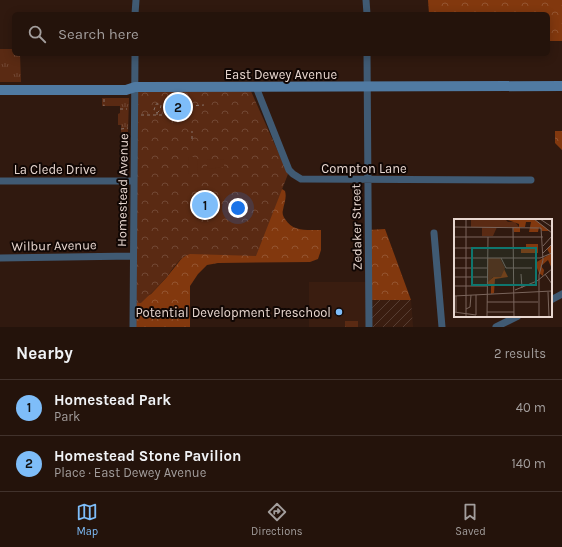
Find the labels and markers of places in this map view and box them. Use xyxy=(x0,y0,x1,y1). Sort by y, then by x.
pin: 2 xyxy=(165,92,191,122)
pin: 1 xyxy=(192,190,218,220)
place label: Potential Development Preschool xyxy=(135,305,331,320)
marker: Potential Development Preschool xyxy=(334,307,344,317)

